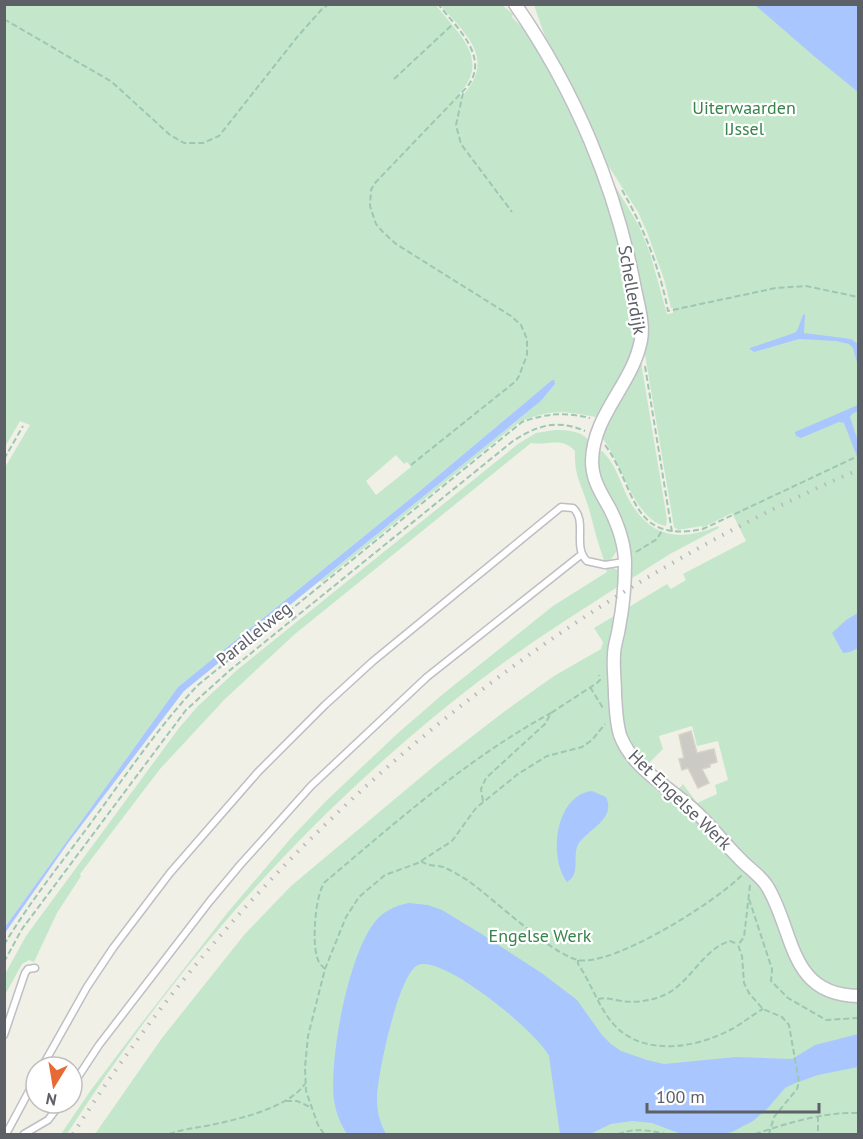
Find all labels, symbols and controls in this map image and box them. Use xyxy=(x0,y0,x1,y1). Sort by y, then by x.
park label: Uiterwaarden IJssel xyxy=(692,96,796,140)
street label: Schellerdijk xyxy=(613,243,652,337)
street label: Parallelweg xyxy=(211,596,296,671)
street label: Het Engelse Werk xyxy=(624,745,737,855)
park label: Engelse Werk xyxy=(489,924,592,947)
north arrow xyxy=(24,1055,84,1115)
scale bar xyxy=(647,1076,820,1114)
text: 100 m xyxy=(656,1085,705,1108)
text: N xyxy=(44,1089,58,1111)

